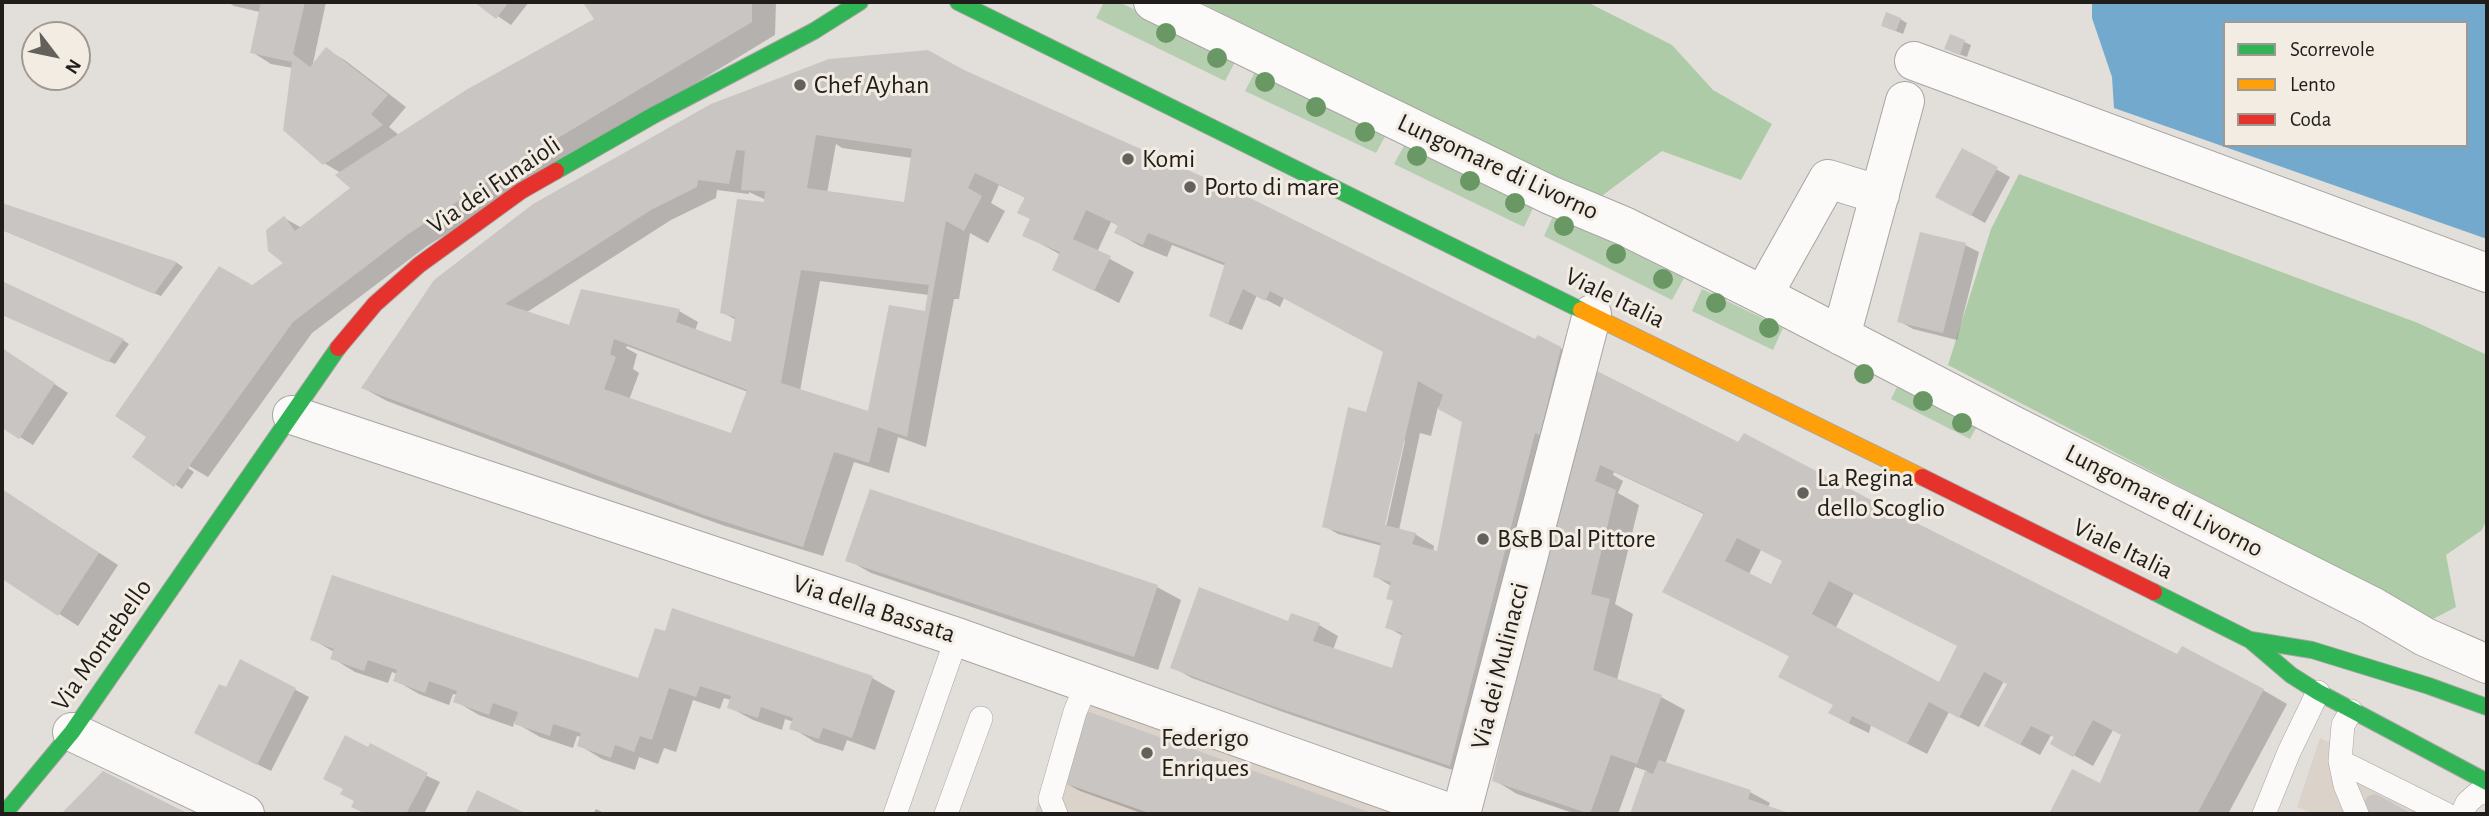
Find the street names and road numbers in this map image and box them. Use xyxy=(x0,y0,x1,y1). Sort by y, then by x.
street label: Lungomare di Livorno xyxy=(1392,107,1604,227)
street label: Via dei Funaioli xyxy=(422,129,566,241)
street label: Viale Italia xyxy=(1560,260,1670,336)
street label: Lungomare di Livorno xyxy=(2060,438,2268,564)
street label: Viale Italia xyxy=(2068,511,2178,587)
street label: Via della Bassata xyxy=(789,568,959,650)
street label: Via Montebello xyxy=(45,573,159,717)
street label: Via dei Mulinacci xyxy=(1464,579,1536,753)

